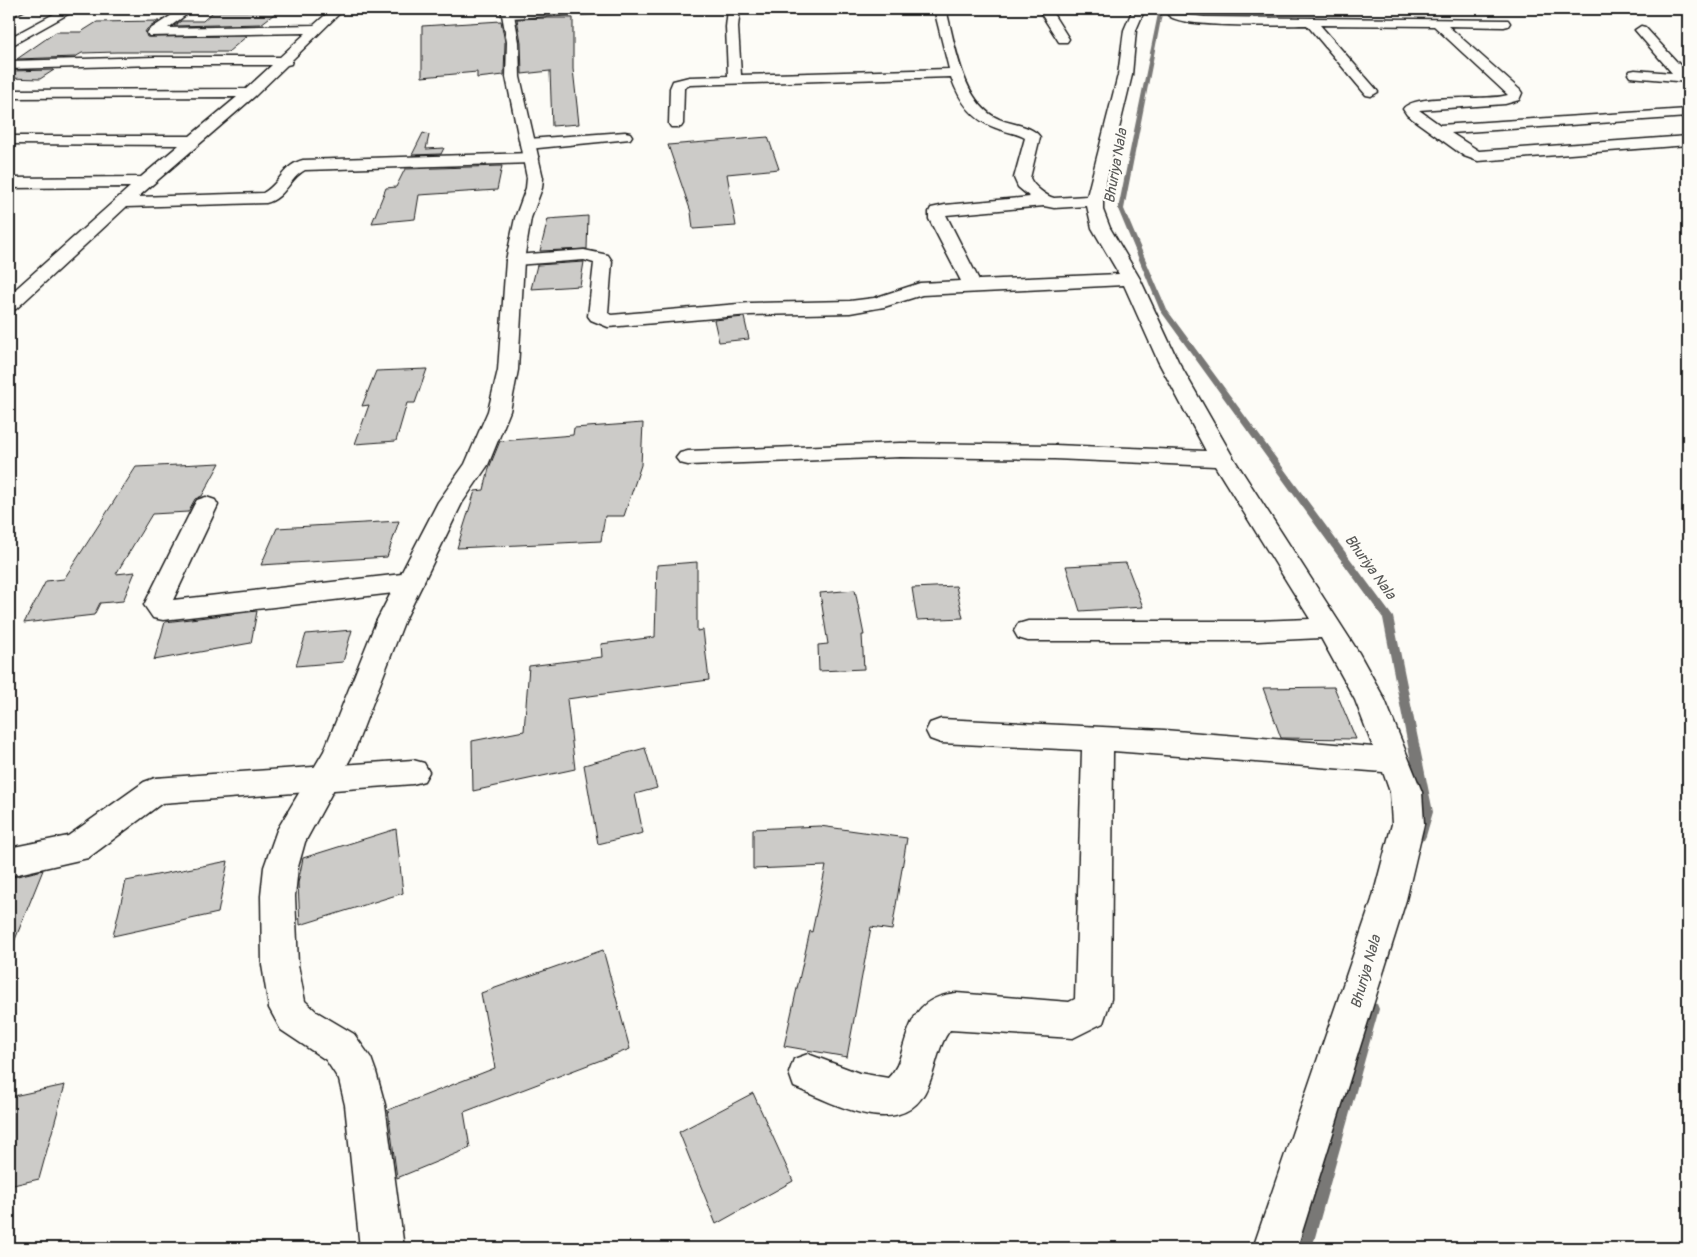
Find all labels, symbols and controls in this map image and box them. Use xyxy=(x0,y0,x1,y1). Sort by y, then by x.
water label: Bhuriya Nala xyxy=(1100,126,1132,205)
water label: Bhuriya Nala xyxy=(1340,531,1400,604)
water label: Bhuriya Nala xyxy=(1346,932,1386,1011)

